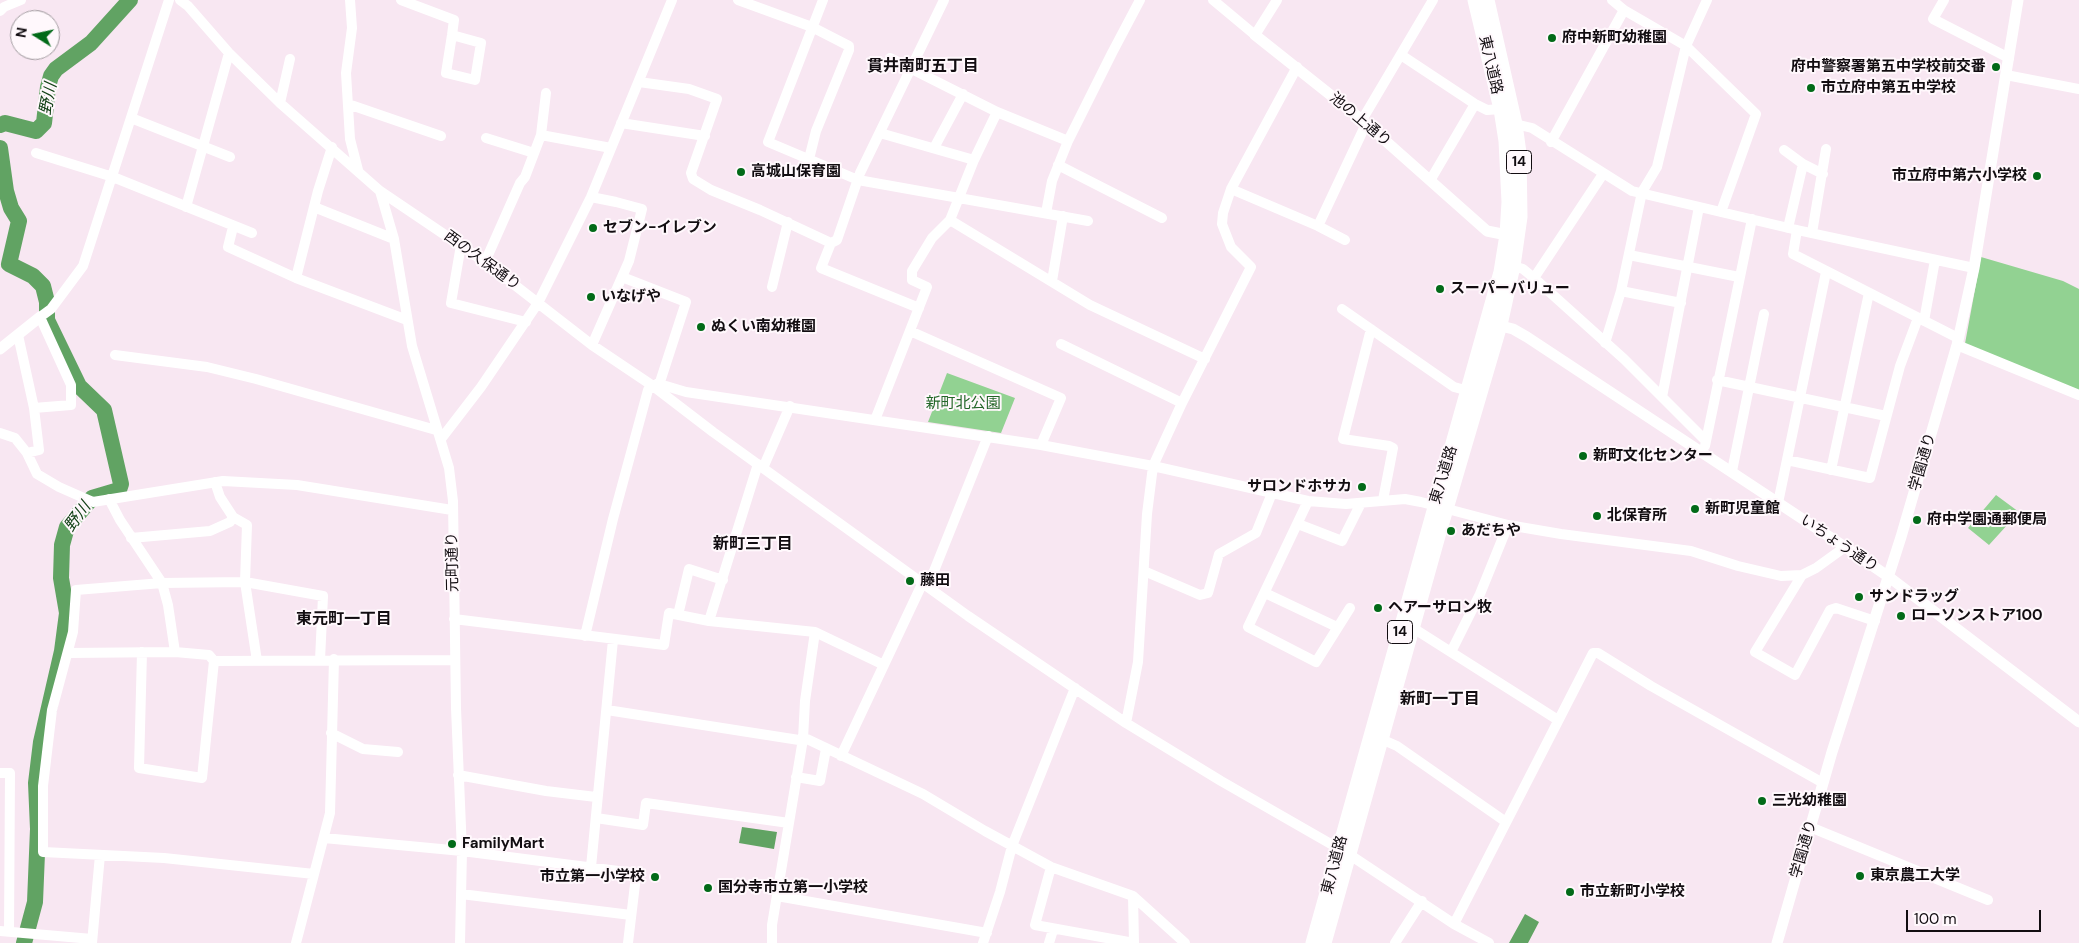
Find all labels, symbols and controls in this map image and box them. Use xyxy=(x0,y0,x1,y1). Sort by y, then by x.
north arrow xyxy=(10,10,60,60)
text: N xyxy=(11,26,31,39)
place label: 府中新町幼稚園 xyxy=(1562,29,1667,47)
marker: 府中新町幼稚園 xyxy=(1546,32,1558,44)
street label: 東八道路 xyxy=(1474,34,1506,96)
district label: 貫井南町五丁目 xyxy=(867,57,979,77)
place label: 府中警察署第五中学校前交番 xyxy=(1791,58,1986,76)
marker: 府中警察署第五中学校前交番 xyxy=(1990,61,2002,73)
place label: 市立府中第五中学校 xyxy=(1821,79,1956,97)
water label: 野川 xyxy=(37,81,61,117)
marker: 市立府中第五中学校 xyxy=(1805,82,1817,94)
street label: 池の上通り xyxy=(1325,89,1395,151)
road number: 14 xyxy=(1506,150,1532,173)
place label: 高城山保育園 xyxy=(751,163,841,181)
marker: 高城山保育園 xyxy=(735,166,747,178)
place label: 市立府中第六小学校 xyxy=(1892,167,2027,185)
marker: 市立府中第六小学校 xyxy=(2031,170,2043,182)
place label: セブン-イレブン xyxy=(603,219,717,237)
marker: セブン-イレブン xyxy=(587,222,599,234)
street label: 西の久保通り xyxy=(440,227,524,295)
place label: スーパーバリュー xyxy=(1450,280,1570,298)
marker: スーパーバリュー xyxy=(1434,283,1446,295)
place label: いなげや xyxy=(601,288,661,306)
marker: いなげや xyxy=(585,291,597,303)
place label: ぬくい南幼稚園 xyxy=(711,318,816,336)
marker: ぬくい南幼稚園 xyxy=(695,321,707,333)
park label: 新町北公園 xyxy=(926,395,1000,413)
street label: 学園通り xyxy=(1906,431,1940,493)
street label: 東八道路 xyxy=(1427,444,1461,506)
place label: 新町文化センター xyxy=(1593,447,1713,465)
marker: 新町文化センター xyxy=(1577,450,1589,462)
place label: サロンドホサカ xyxy=(1247,478,1352,496)
marker: サロンドホサカ xyxy=(1356,481,1368,493)
water label: 野川 xyxy=(61,498,95,536)
place label: 新町児童館 xyxy=(1705,500,1780,518)
marker: 新町児童館 xyxy=(1689,503,1701,515)
place label: 北保育所 xyxy=(1607,507,1667,525)
marker: 北保育所 xyxy=(1591,510,1603,522)
street label: いちょう通り xyxy=(1797,511,1881,577)
place label: 府中学園通郵便局 xyxy=(1927,511,2047,529)
marker: 府中学園通郵便局 xyxy=(1911,514,1923,526)
place label: あだちや xyxy=(1461,522,1521,540)
marker: あだちや xyxy=(1445,525,1457,537)
street label: 元町通り xyxy=(443,532,463,592)
district label: 新町三丁目 xyxy=(713,535,793,555)
place label: 藤田 xyxy=(920,572,950,590)
marker: 藤田 xyxy=(904,575,916,587)
place label: サンドラッグ xyxy=(1869,588,1959,606)
marker: サンドラッグ xyxy=(1853,591,1865,603)
place label: ヘアーサロン牧 xyxy=(1388,599,1492,617)
marker: ヘアーサロン牧 xyxy=(1372,602,1384,614)
place label: ローソンストア100 xyxy=(1911,607,2043,625)
district label: 東元町一丁目 xyxy=(296,610,392,630)
marker: ローソンストア100 xyxy=(1895,610,1907,622)
road number: 14 xyxy=(1388,620,1412,644)
district label: 新町一丁目 xyxy=(1400,690,1480,710)
place label: 三光幼稚園 xyxy=(1772,792,1847,810)
marker: 三光幼稚園 xyxy=(1756,795,1768,807)
street label: 学園通り xyxy=(1787,818,1821,880)
street label: 東八道路 xyxy=(1319,834,1351,896)
place label: FamilyMart xyxy=(462,835,544,853)
marker: FamilyMart xyxy=(446,838,458,850)
place label: 東京農工大学 xyxy=(1870,867,1960,885)
place label: 市立第一小学校 xyxy=(540,868,645,886)
marker: 東京農工大学 xyxy=(1854,870,1866,882)
marker: 市立第一小学校 xyxy=(649,871,661,883)
place label: 国分寺市立第一小学校 xyxy=(718,879,868,897)
marker: 国分寺市立第一小学校 xyxy=(702,882,714,894)
place label: 市立新町小学校 xyxy=(1580,883,1685,901)
marker: 市立新町小学校 xyxy=(1564,886,1576,898)
scale bar xyxy=(1909,900,2044,932)
text: 100 m xyxy=(1914,909,1957,929)

